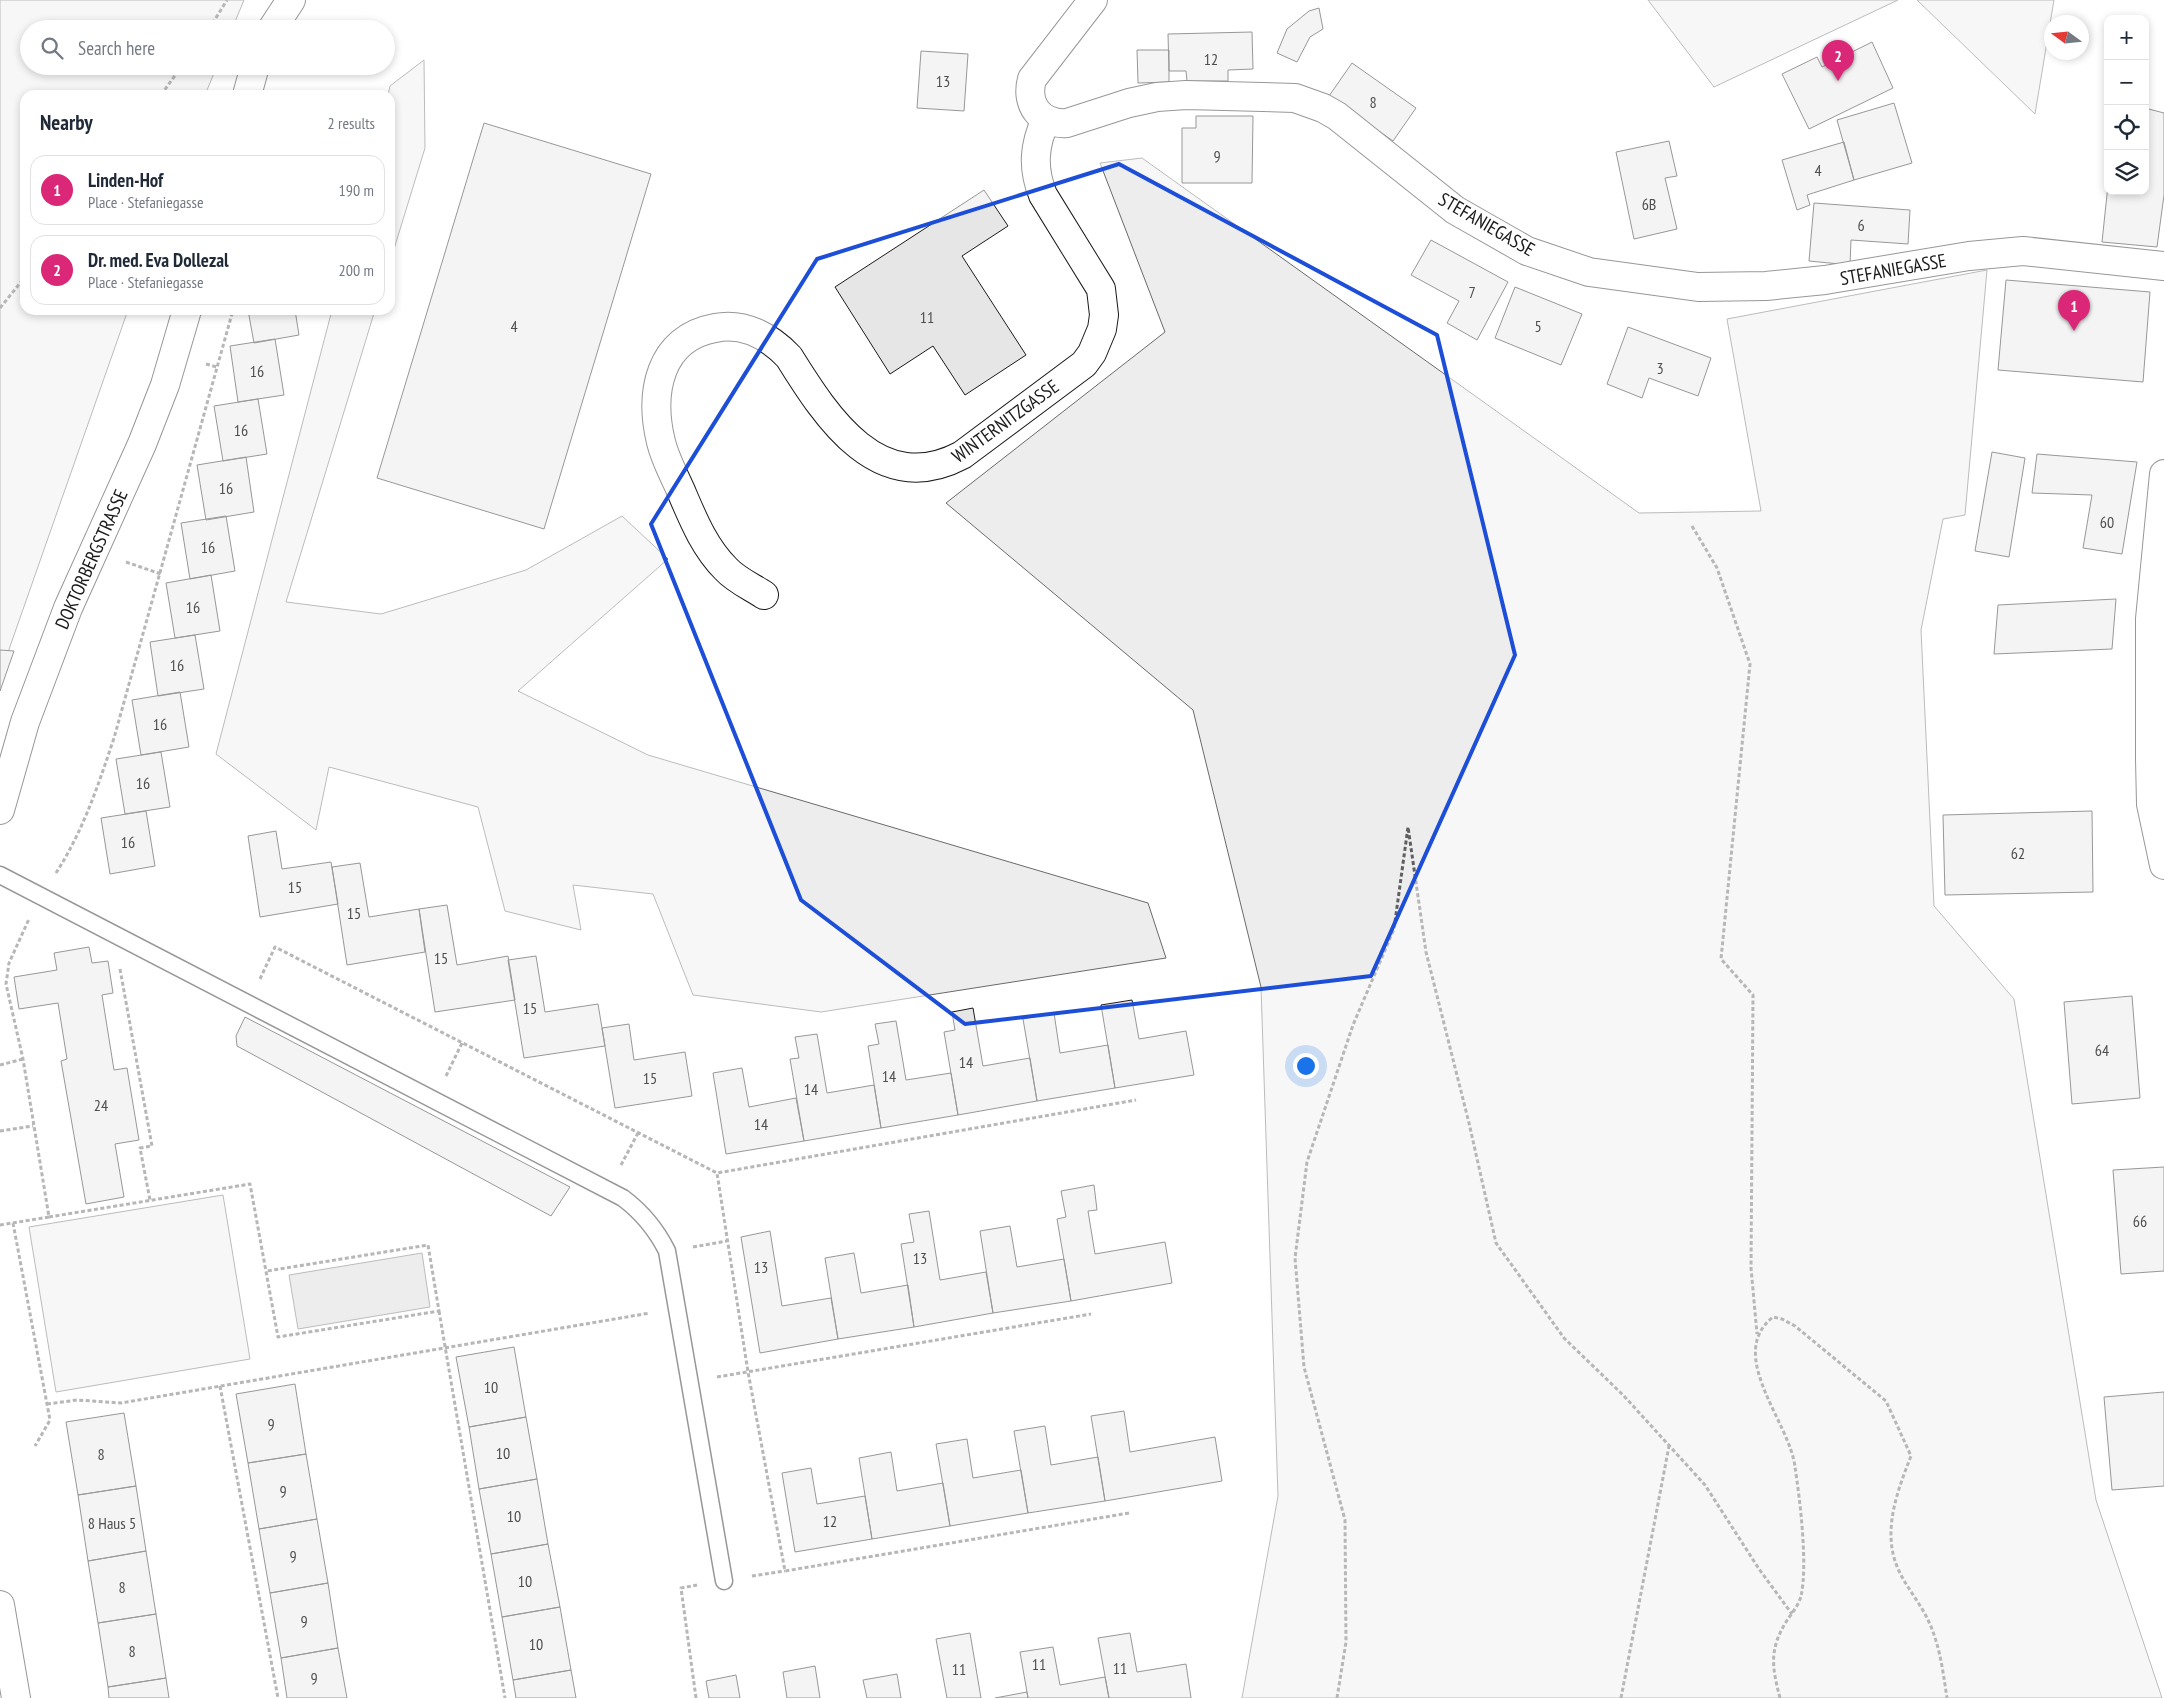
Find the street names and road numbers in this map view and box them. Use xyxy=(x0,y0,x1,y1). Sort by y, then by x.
street label: STEFANIEGASSE xyxy=(1435,187,1539,261)
street label: STEFANIEGASSE xyxy=(1838,248,1948,290)
street label: WINTERNITZGASSE xyxy=(947,374,1063,468)
street label: DOKTORBERGSTRASSE xyxy=(49,485,133,633)

